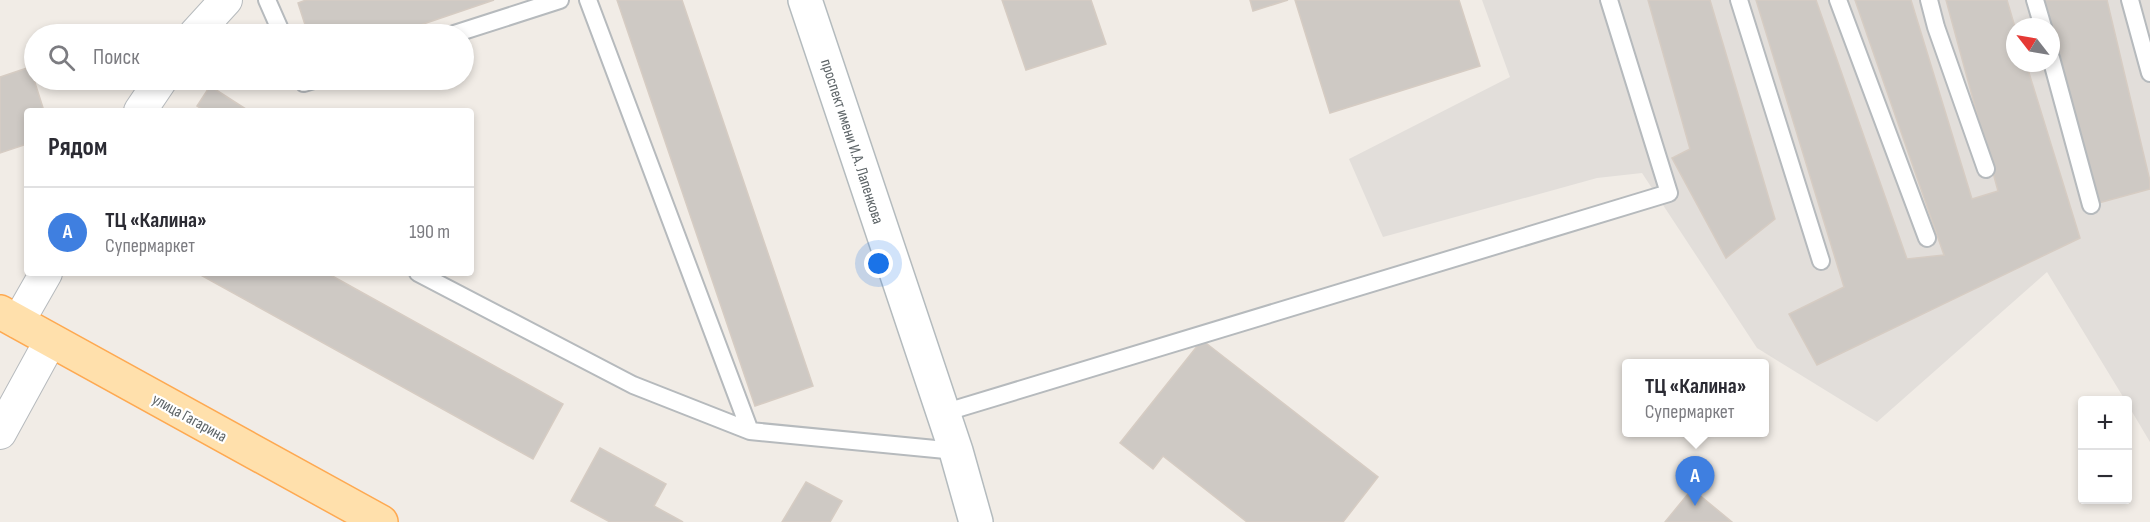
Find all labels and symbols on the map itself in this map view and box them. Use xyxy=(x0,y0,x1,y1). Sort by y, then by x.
north arrow xyxy=(2006,18,2060,72)
street label: проспект имени И.А. Лапенкова xyxy=(816,57,887,226)
your location xyxy=(864,249,893,278)
street label: улица Гагарина xyxy=(149,390,230,447)
pin: A xyxy=(1676,456,1714,506)

